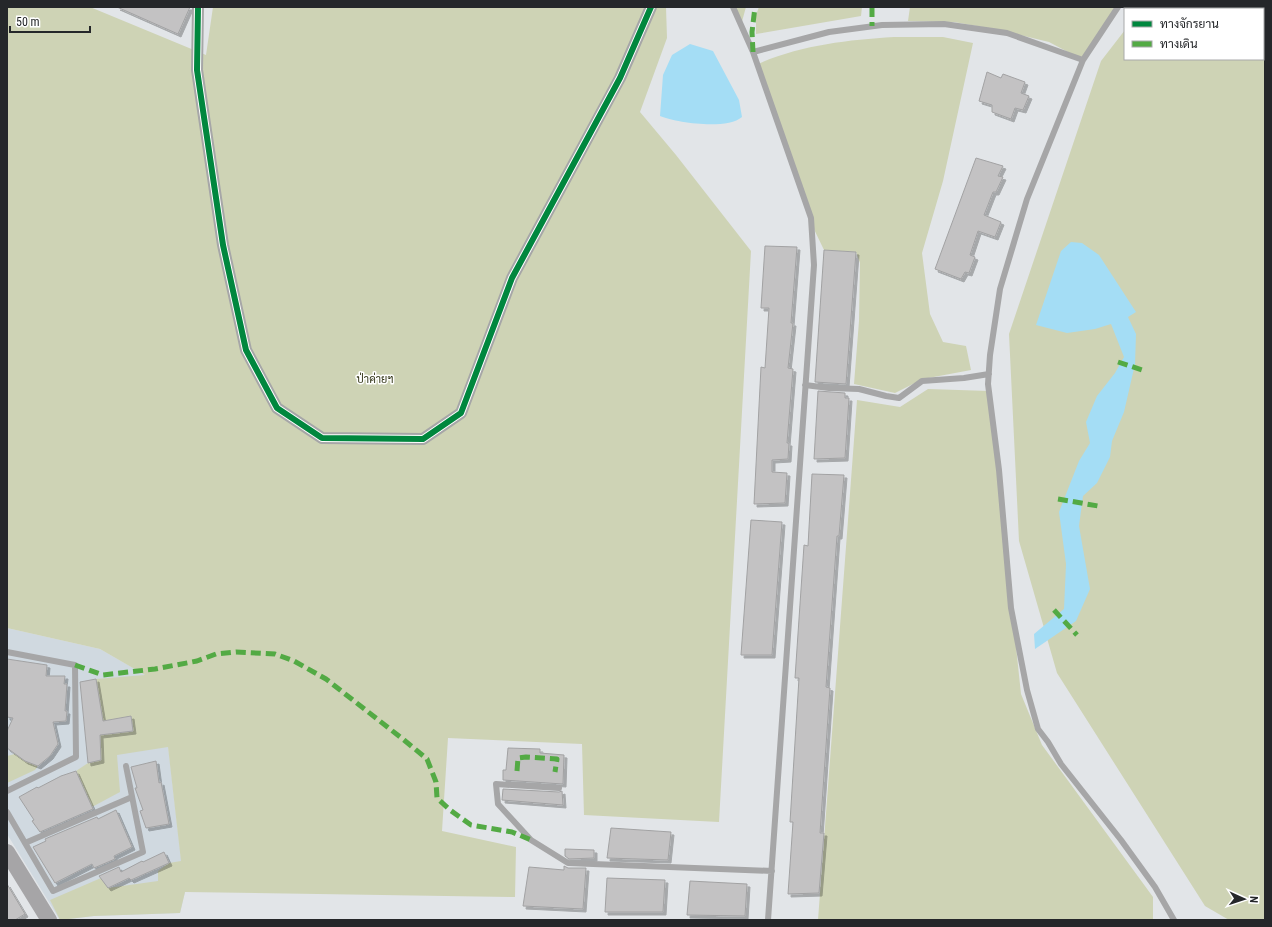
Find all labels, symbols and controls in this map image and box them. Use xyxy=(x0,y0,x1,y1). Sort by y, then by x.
scale bar xyxy=(10,8,90,34)
legend xyxy=(1124,8,1264,60)
text: 50 m xyxy=(16,15,40,29)
text: ทางจักรยาน xyxy=(1160,17,1219,31)
text: ทางเดิน xyxy=(1160,37,1198,51)
park label: ป่าค่ายฯ xyxy=(357,372,393,386)
north arrow xyxy=(1224,879,1264,919)
text: N xyxy=(1247,896,1260,903)

